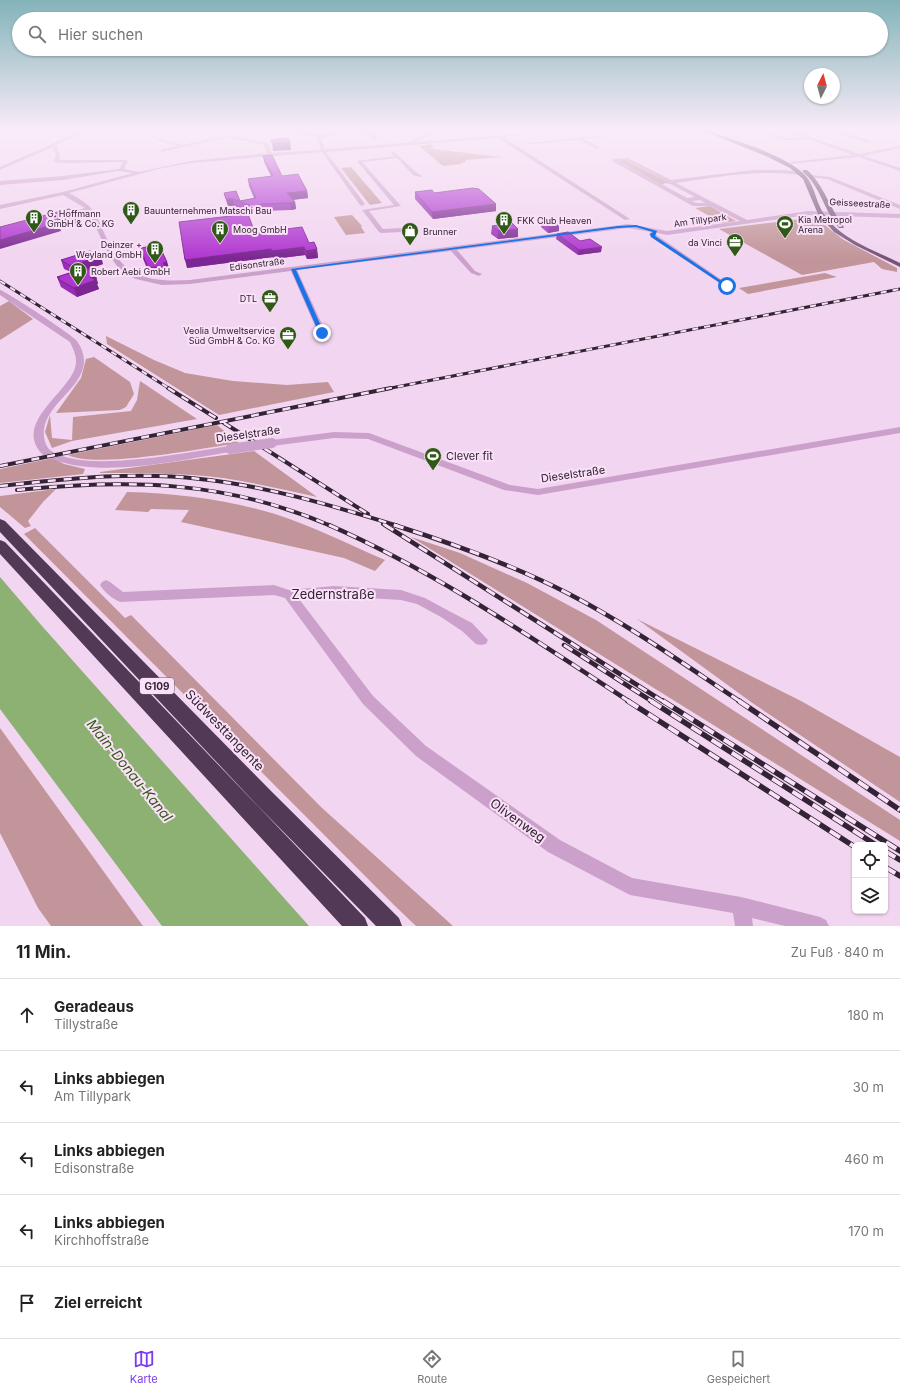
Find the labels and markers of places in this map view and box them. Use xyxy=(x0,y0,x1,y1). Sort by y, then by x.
building icon: Bauunternehmen Matschi Bau xyxy=(121,200,141,225)
place label: Bauunternehmen Matschi Bau xyxy=(144,205,272,216)
building icon: G. Hoffmann GmbH & Co. KG xyxy=(24,208,44,233)
place label: G. Hoffmann GmbH & Co. KG xyxy=(47,208,114,229)
building icon: FKK Club Heaven xyxy=(494,210,514,235)
sports icon: Kia Metropol Arena xyxy=(775,214,795,239)
place label: Kia Metropol Arena xyxy=(798,214,852,235)
place label: FKK Club Heaven xyxy=(517,215,591,226)
building icon: Moog GmbH xyxy=(210,219,230,244)
shop icon: Brunner xyxy=(400,221,420,246)
place label: Moog GmbH xyxy=(233,224,287,235)
place label: Brunner xyxy=(423,226,457,237)
office icon: da Vinci xyxy=(725,232,745,257)
place label: da Vinci xyxy=(688,237,722,248)
place label: Deinzer + Weyland GmbH xyxy=(76,239,142,260)
building icon: Deinzer + Weyland GmbH xyxy=(145,239,165,264)
building icon: Robert Aebi GmbH xyxy=(68,261,88,286)
place label: Robert Aebi GmbH xyxy=(91,266,170,277)
office icon: DTL xyxy=(260,288,280,313)
place label: DTL xyxy=(240,293,257,304)
place label: Veolia Umweltservice Süd GmbH & Co. KG xyxy=(183,325,275,346)
office icon: Veolia Umweltservice Süd GmbH & Co. KG xyxy=(278,325,298,350)
sports icon: Clever fit xyxy=(423,446,443,471)
place label: Clever fit xyxy=(446,449,493,463)

